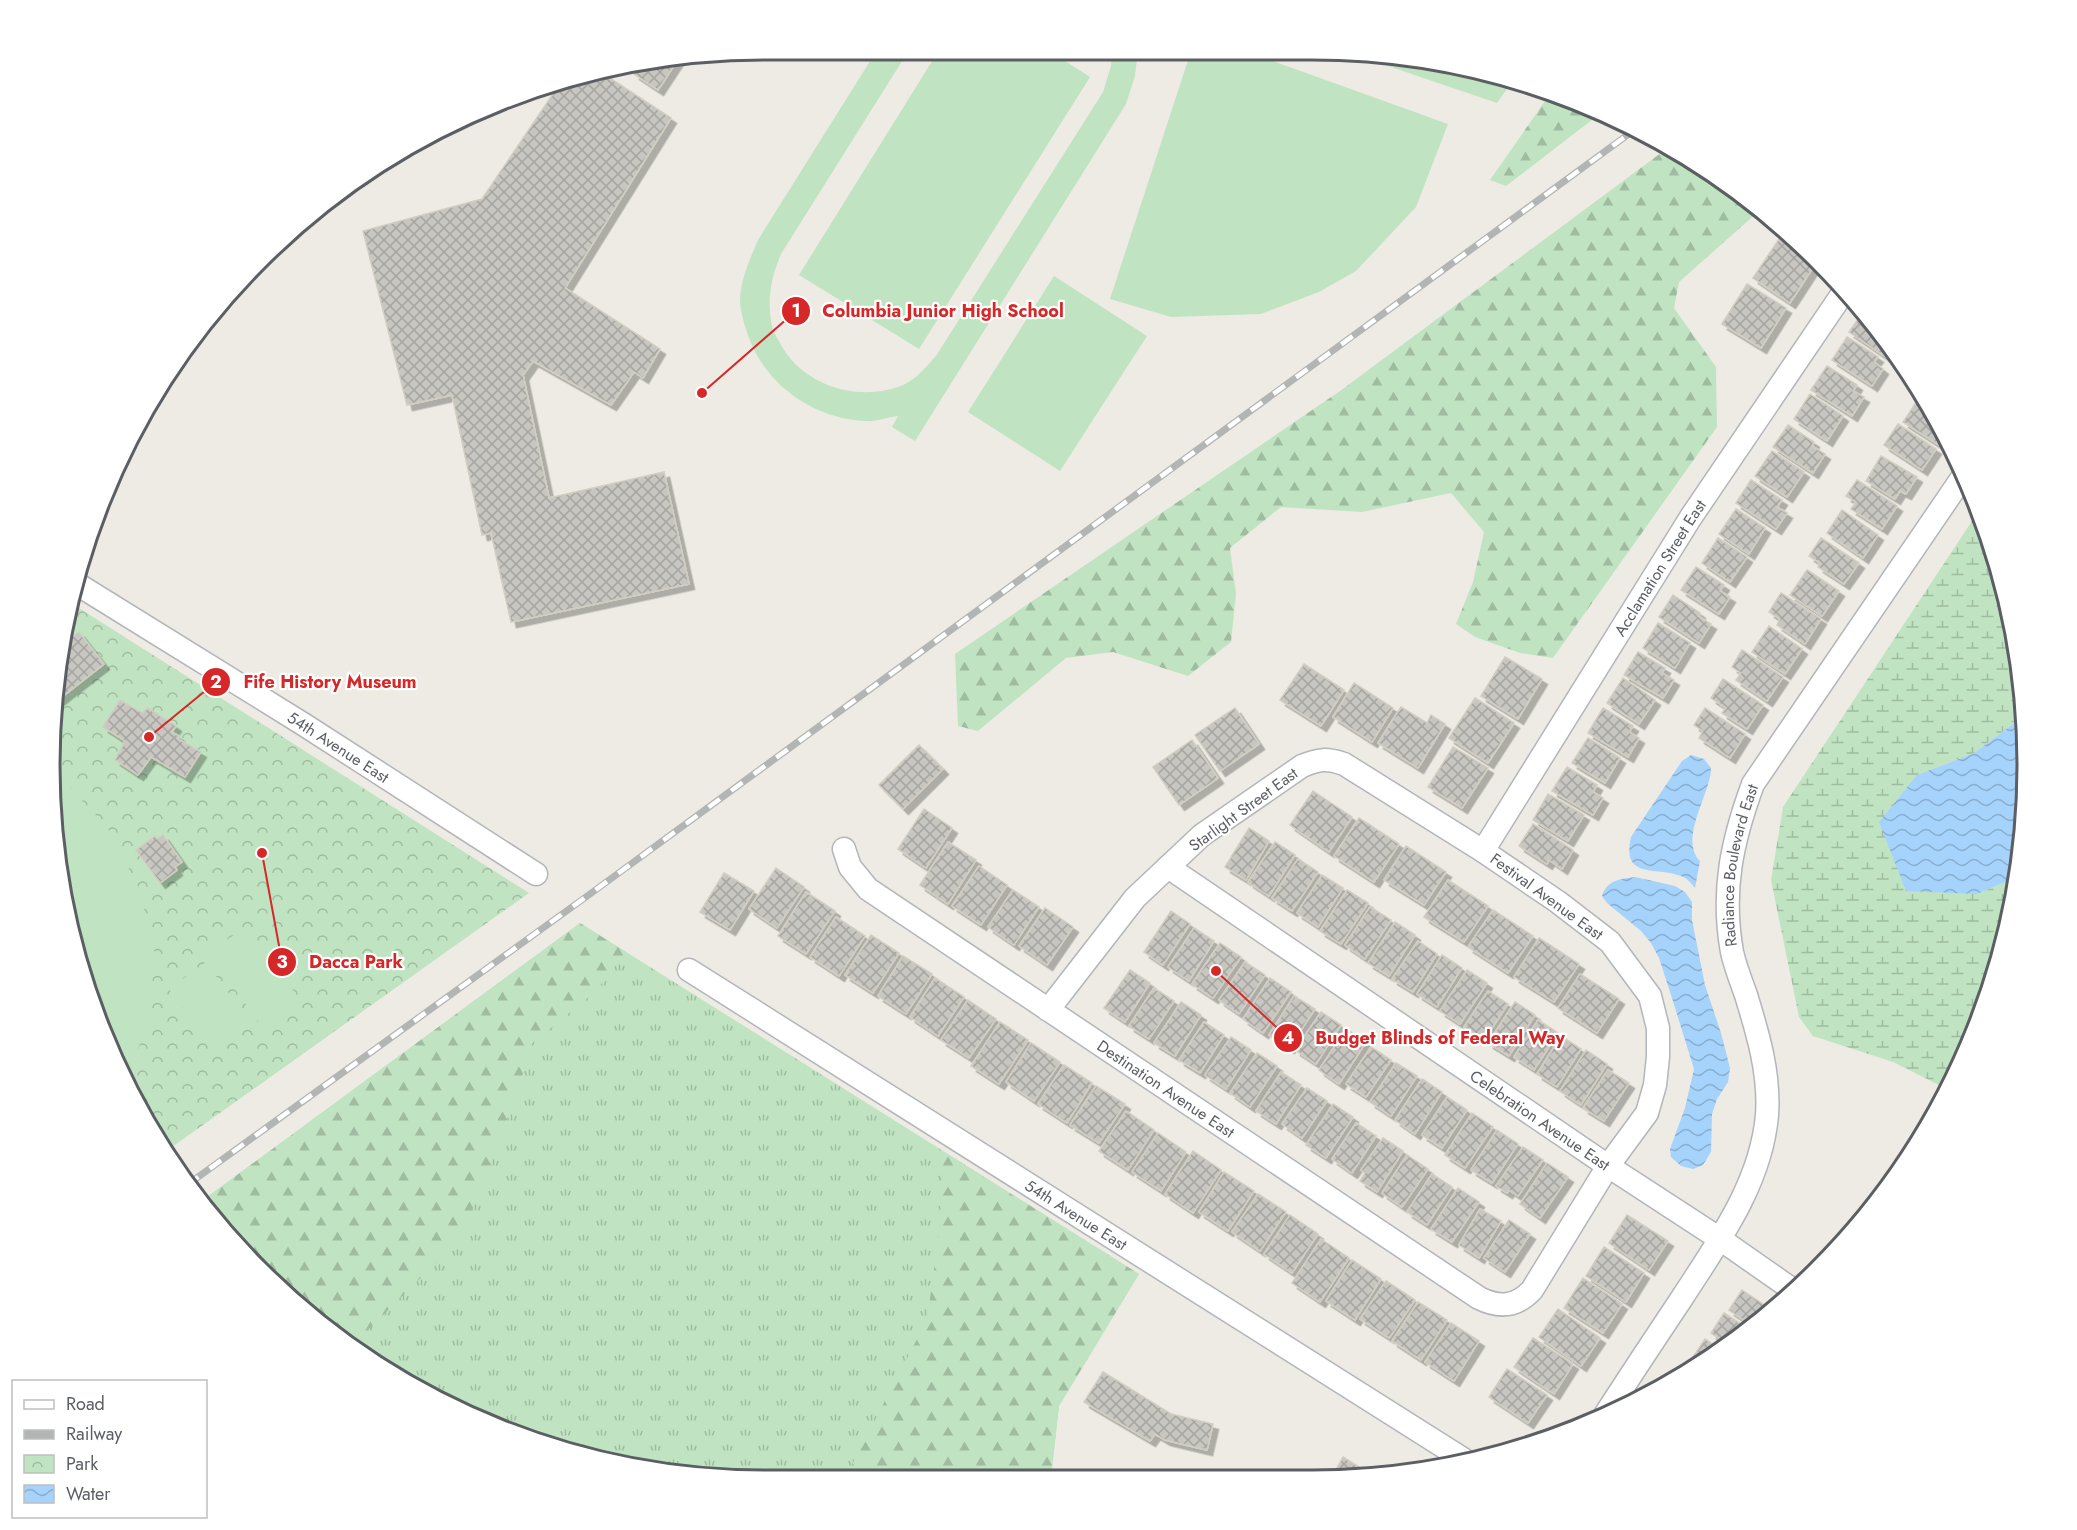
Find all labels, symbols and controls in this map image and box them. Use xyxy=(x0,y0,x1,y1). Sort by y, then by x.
callout: Columbia Junior High School xyxy=(781,293,1076,329)
text: 1 xyxy=(791,298,801,324)
text: Columbia Junior High School xyxy=(822,298,1064,324)
street label: Acclamation Street East xyxy=(1609,495,1712,641)
callout: Fife History Museum xyxy=(201,664,429,700)
text: 2 xyxy=(210,669,222,695)
text: Fife History Museum xyxy=(243,669,417,695)
street label: 54th Avenue East xyxy=(283,706,394,789)
street label: Starlight Street East xyxy=(1184,762,1303,857)
street label: Radiance Boulevard East xyxy=(1717,781,1764,948)
street label: Festival Avenue East xyxy=(1485,847,1608,945)
callout: Dacca Park xyxy=(267,944,415,980)
text: 3 xyxy=(276,949,288,975)
text: Dacca Park xyxy=(309,949,404,975)
callout: Budget Blinds of Federal Way xyxy=(1273,1020,1577,1056)
text: 4 xyxy=(1282,1025,1294,1051)
text: Budget Blinds of Federal Way xyxy=(1315,1025,1565,1051)
street label: Destination Avenue East xyxy=(1092,1034,1239,1143)
street label: Celebration Avenue East xyxy=(1465,1064,1615,1176)
street label: 54th Avenue East xyxy=(1020,1174,1132,1256)
legend xyxy=(12,1380,207,1518)
text: Road xyxy=(66,1391,105,1417)
text: Railway xyxy=(66,1421,122,1447)
text: Park xyxy=(66,1451,98,1477)
text: Water xyxy=(66,1481,111,1507)

